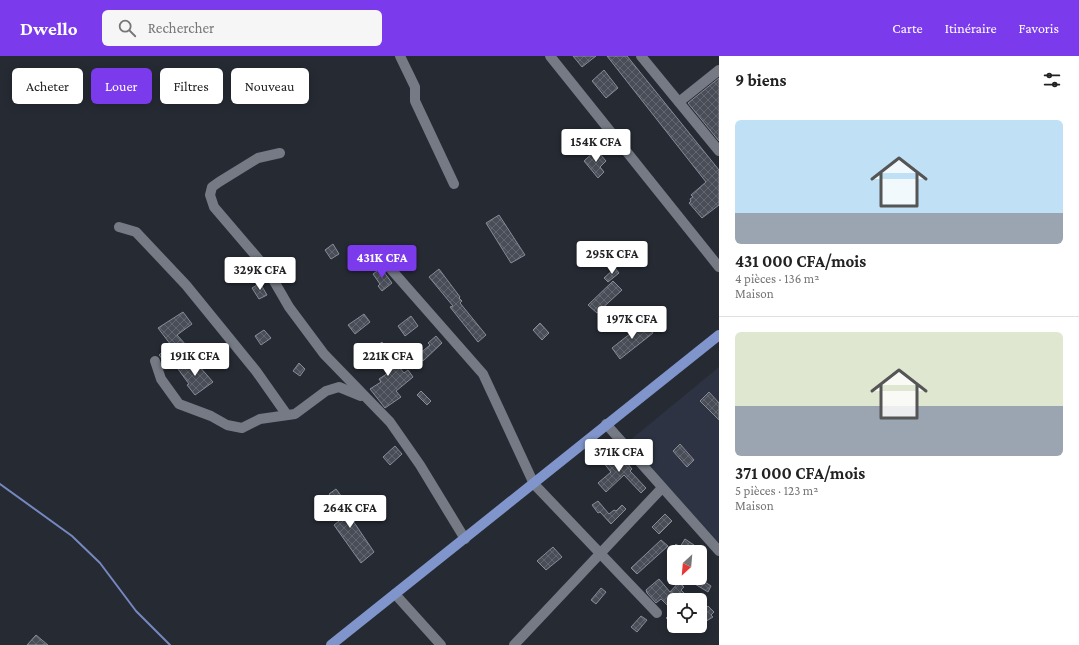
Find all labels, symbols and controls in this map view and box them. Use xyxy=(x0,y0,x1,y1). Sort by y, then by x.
search box xyxy=(102,10,382,46)
icon: search xyxy=(116,17,138,39)
text: Dwello xyxy=(20,18,78,39)
text: Rechercher xyxy=(148,20,214,36)
text: Carte xyxy=(892,20,923,36)
text: Itinéraire xyxy=(945,20,997,36)
text: Favoris xyxy=(1019,20,1059,36)
chip: Acheter xyxy=(12,68,83,104)
chip: Louer xyxy=(91,68,152,104)
chip: Filtres xyxy=(160,68,223,104)
chip: Nouveau xyxy=(231,68,309,104)
icon: filters xyxy=(1041,69,1063,91)
text: 9 biens xyxy=(735,71,786,90)
pin: 154K CFA xyxy=(555,129,637,163)
text: 154K CFA xyxy=(570,134,622,149)
icon: home xyxy=(863,146,935,218)
pin: 295K CFA xyxy=(571,241,653,275)
pin: 431K CFA xyxy=(341,245,423,279)
text: 295K CFA xyxy=(586,246,638,261)
text: 431K CFA xyxy=(357,250,407,265)
text: 431 000 CFA/mois xyxy=(735,252,866,271)
pin: 329K CFA xyxy=(219,257,301,291)
text: 329K CFA xyxy=(234,262,286,277)
text: 4 pièces · 136 m² xyxy=(735,271,819,286)
text: Maison xyxy=(735,286,774,301)
pin: 197K CFA xyxy=(591,306,673,340)
text: 197K CFA xyxy=(607,311,657,326)
pin: 191K CFA xyxy=(154,343,236,377)
pin: 221K CFA xyxy=(347,343,429,377)
text: 191K CFA xyxy=(170,348,220,363)
text: 221K CFA xyxy=(363,348,413,363)
icon: home xyxy=(863,358,935,430)
pin: 371K CFA xyxy=(578,439,660,473)
text: 371K CFA xyxy=(594,444,644,459)
text: 371 000 CFA/mois xyxy=(735,464,865,483)
text: 5 pièces · 123 m² xyxy=(735,483,818,498)
pin: 264K CFA xyxy=(309,495,391,529)
text: Maison xyxy=(735,498,774,513)
text: 264K CFA xyxy=(323,500,377,515)
north arrow xyxy=(667,545,707,585)
map controls xyxy=(667,545,707,633)
button: locate xyxy=(667,593,707,633)

